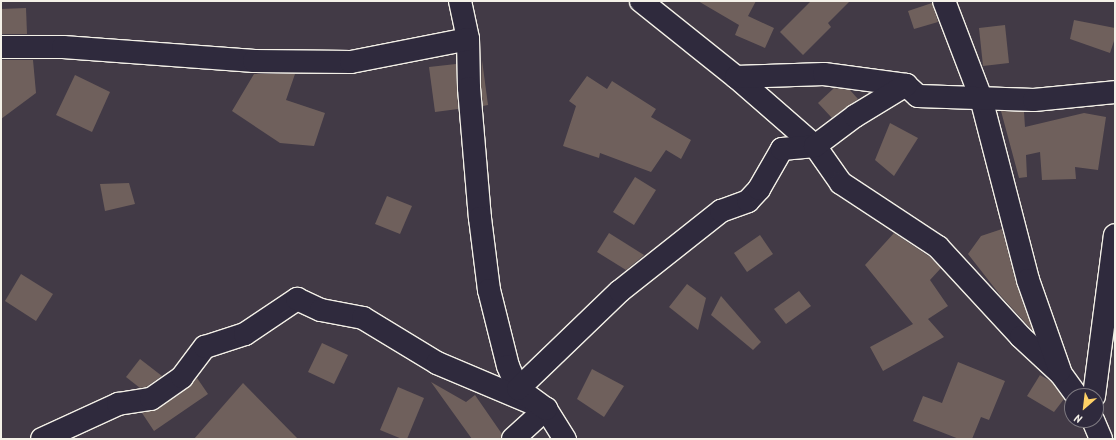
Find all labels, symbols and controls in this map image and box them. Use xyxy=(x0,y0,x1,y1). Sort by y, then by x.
north arrow xyxy=(1064,388,1104,428)
text: N xyxy=(1072,408,1086,427)

